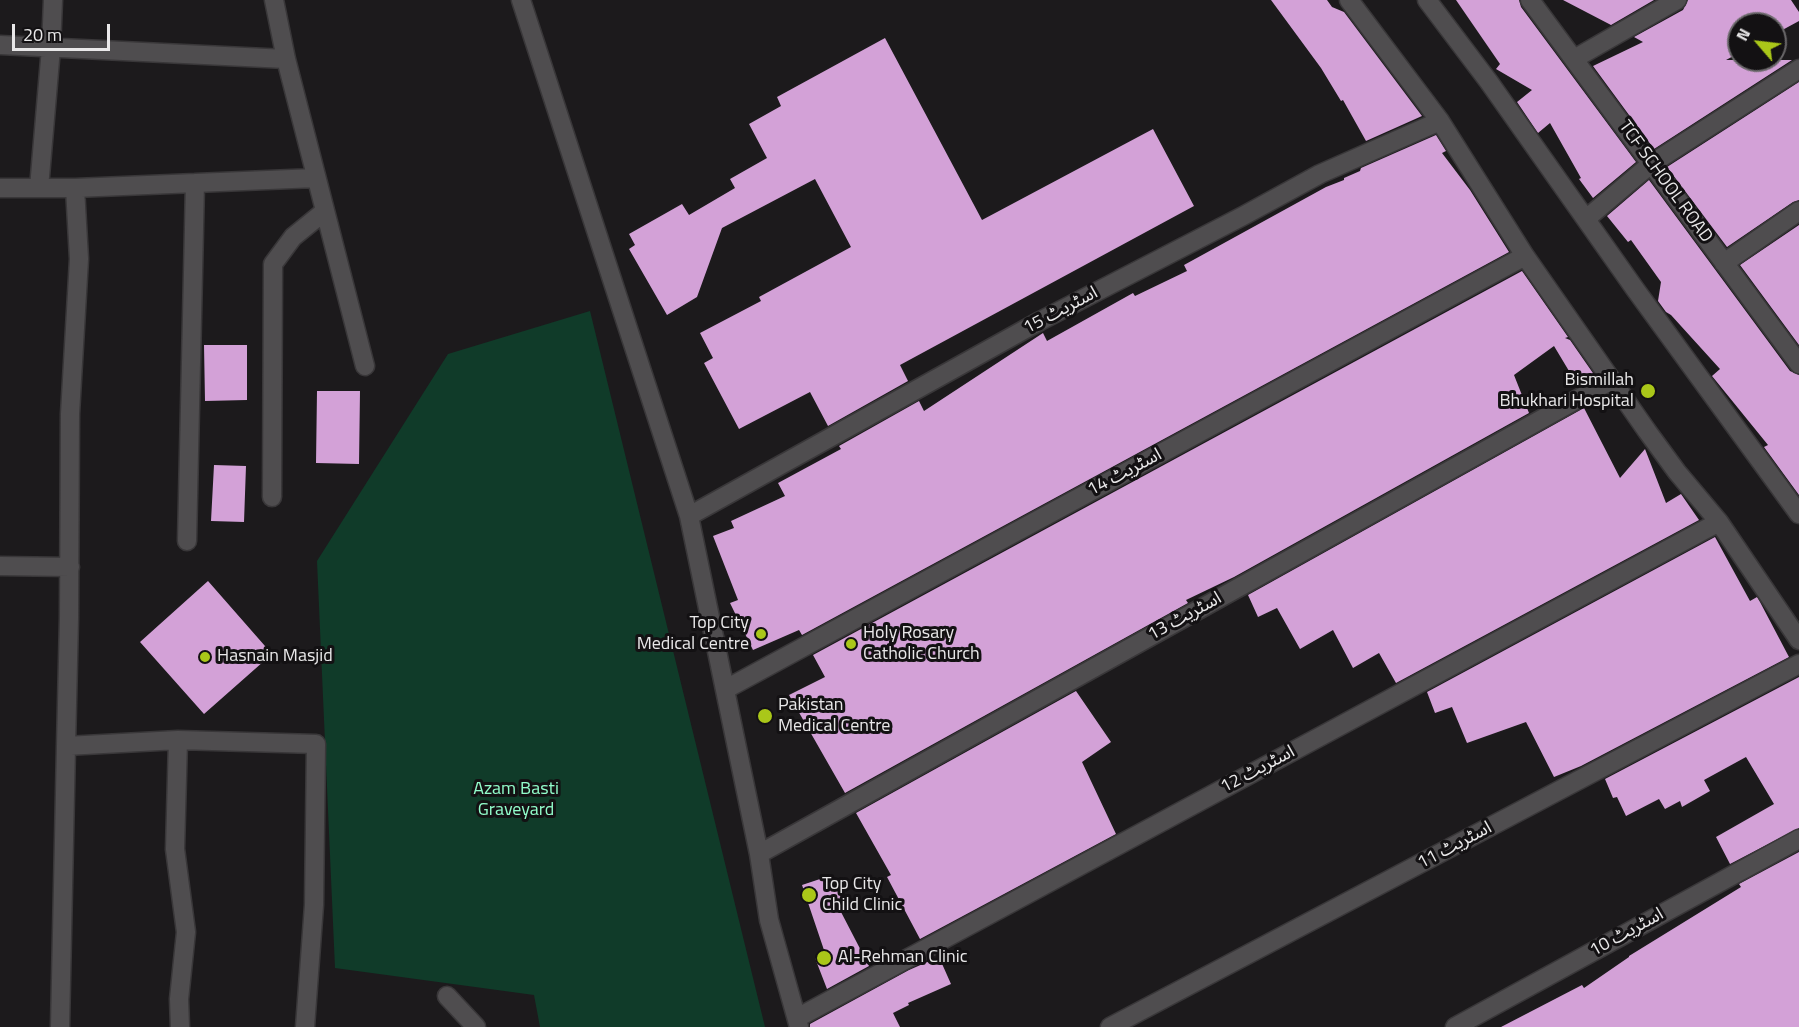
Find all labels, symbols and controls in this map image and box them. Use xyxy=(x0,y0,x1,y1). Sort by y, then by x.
scale bar xyxy=(15,12,112,50)
north arrow xyxy=(1727,12,1787,72)
text: 20 m xyxy=(23,21,62,48)
text: N xyxy=(1730,24,1756,45)
street label: TCF SCHOOL ROAD xyxy=(1613,117,1717,247)
street label: اسٹریٹ 15 xyxy=(1020,282,1102,340)
place label: Bismillah Bhukhari Hospital xyxy=(1499,370,1634,412)
marker: Bismillah Bhukhari Hospital xyxy=(1639,382,1657,400)
street label: اسٹریٹ 14 xyxy=(1084,444,1166,502)
street label: اسٹریٹ 13 xyxy=(1144,588,1226,646)
place label: Top City Medical Centre xyxy=(637,613,749,656)
place label: Holy Rosary Catholic Church xyxy=(863,623,980,666)
marker: Top City Medical Centre xyxy=(754,627,768,641)
marker: Holy Rosary Catholic Church xyxy=(844,637,858,651)
place label: Hasnain Masjid xyxy=(217,646,333,668)
marker: Hasnain Masjid xyxy=(198,650,212,664)
place label: Pakistan Medical Centre xyxy=(778,695,890,738)
marker: Pakistan Medical Centre xyxy=(756,707,774,725)
street label: اسٹریٹ 12 xyxy=(1217,741,1299,799)
park label: Azam Basti Graveyard xyxy=(473,779,559,822)
street label: اسٹریٹ 11 xyxy=(1414,817,1496,875)
place label: Top City Child Clinic xyxy=(822,874,902,916)
marker: Top City Child Clinic xyxy=(800,886,818,904)
street label: اسٹریٹ 10 xyxy=(1586,904,1668,962)
place label: Al-Rehman Clinic xyxy=(838,947,967,969)
marker: Al-Rehman Clinic xyxy=(815,949,833,967)

